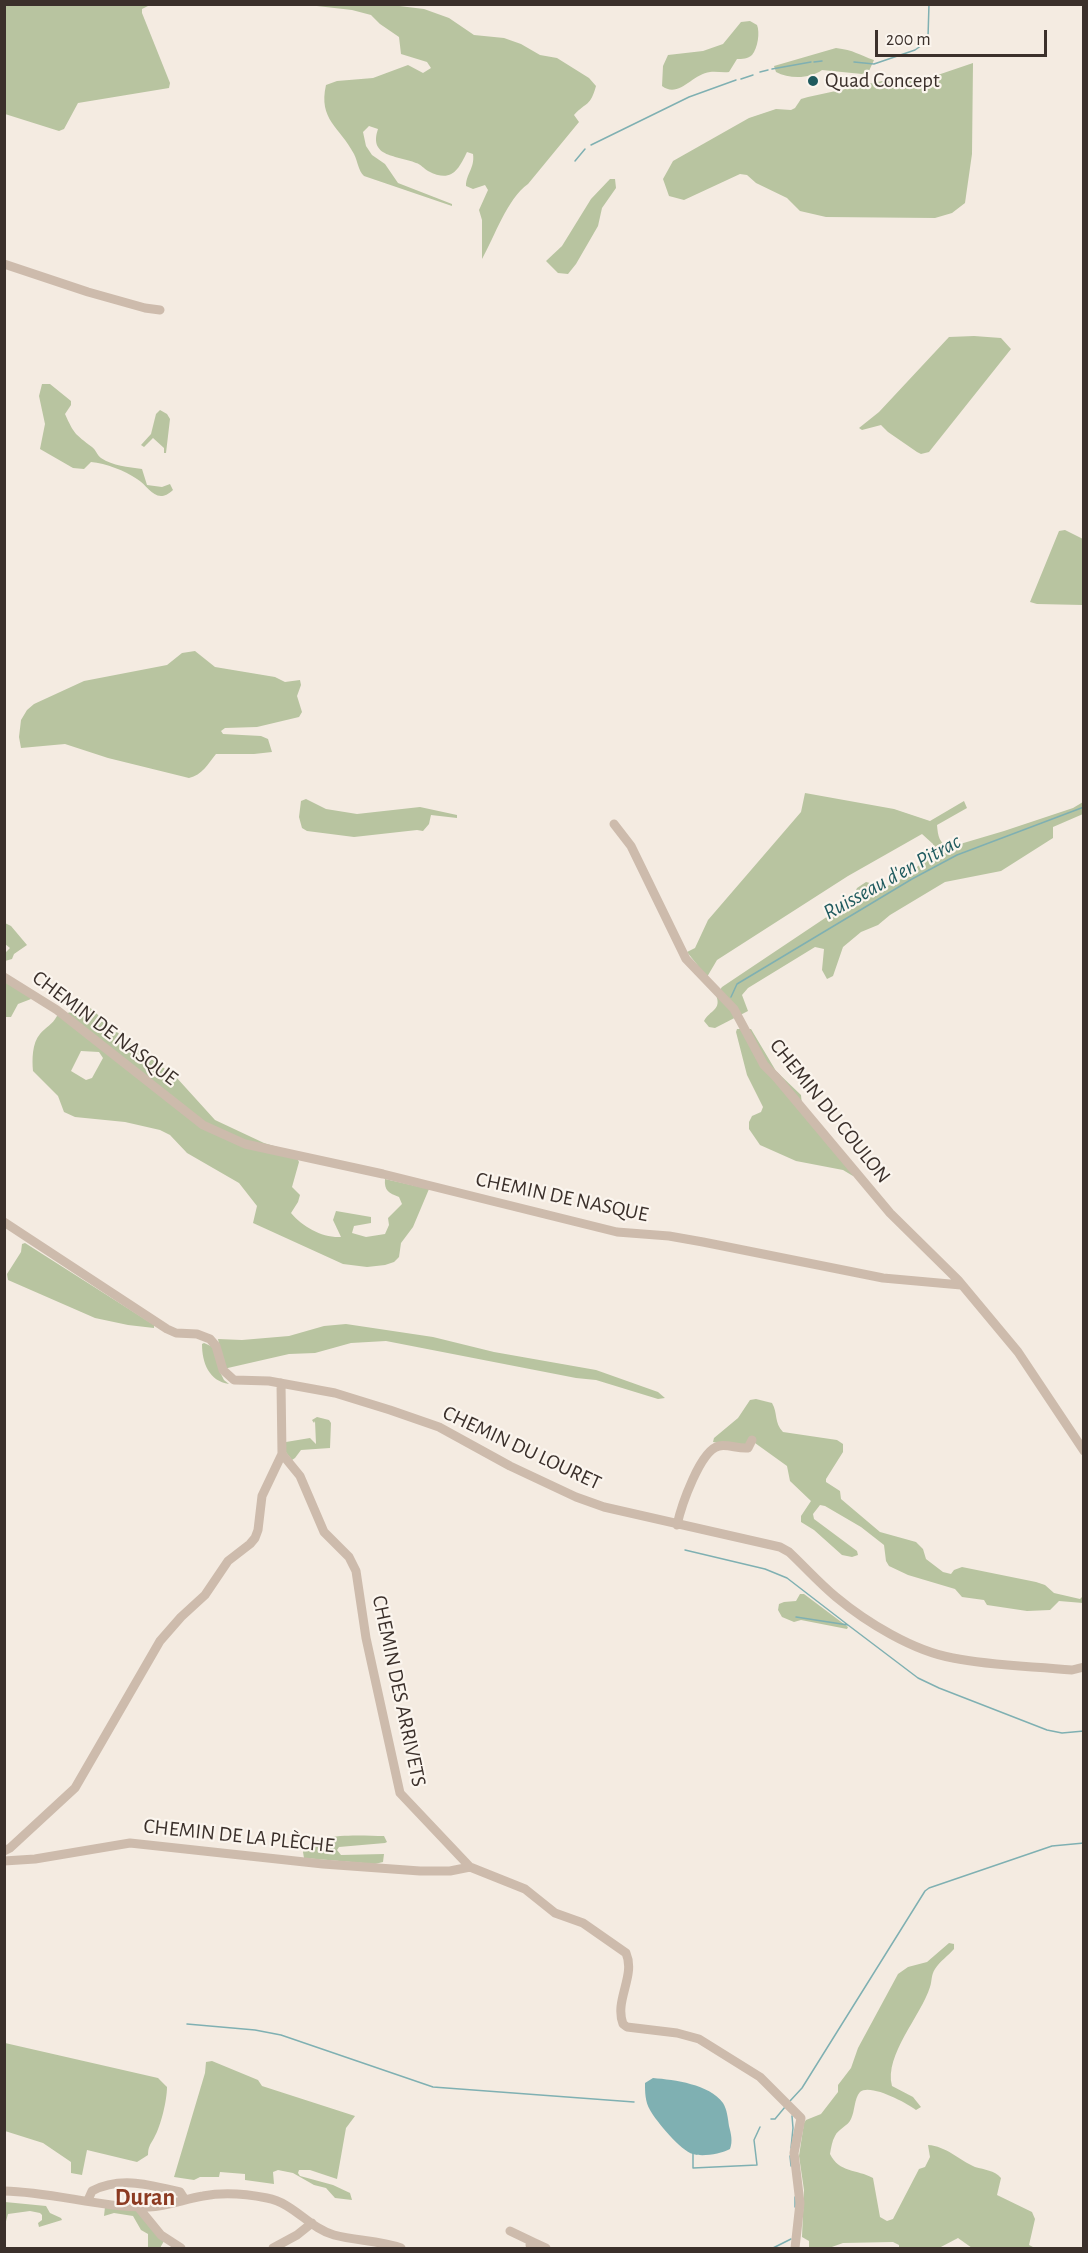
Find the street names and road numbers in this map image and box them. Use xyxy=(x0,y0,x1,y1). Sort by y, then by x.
street label: CHEMIN DE NASQUE xyxy=(27,965,183,1091)
street label: CHEMIN DU COULON xyxy=(764,1034,896,1188)
street label: CHEMIN DE NASQUE xyxy=(473,1166,651,1228)
street label: CHEMIN DU LOURET xyxy=(439,1400,605,1496)
street label: CHEMIN DES ARRIVETS xyxy=(366,1593,432,1789)
street label: CHEMIN DE LA PLÈCHE xyxy=(142,1813,336,1859)

